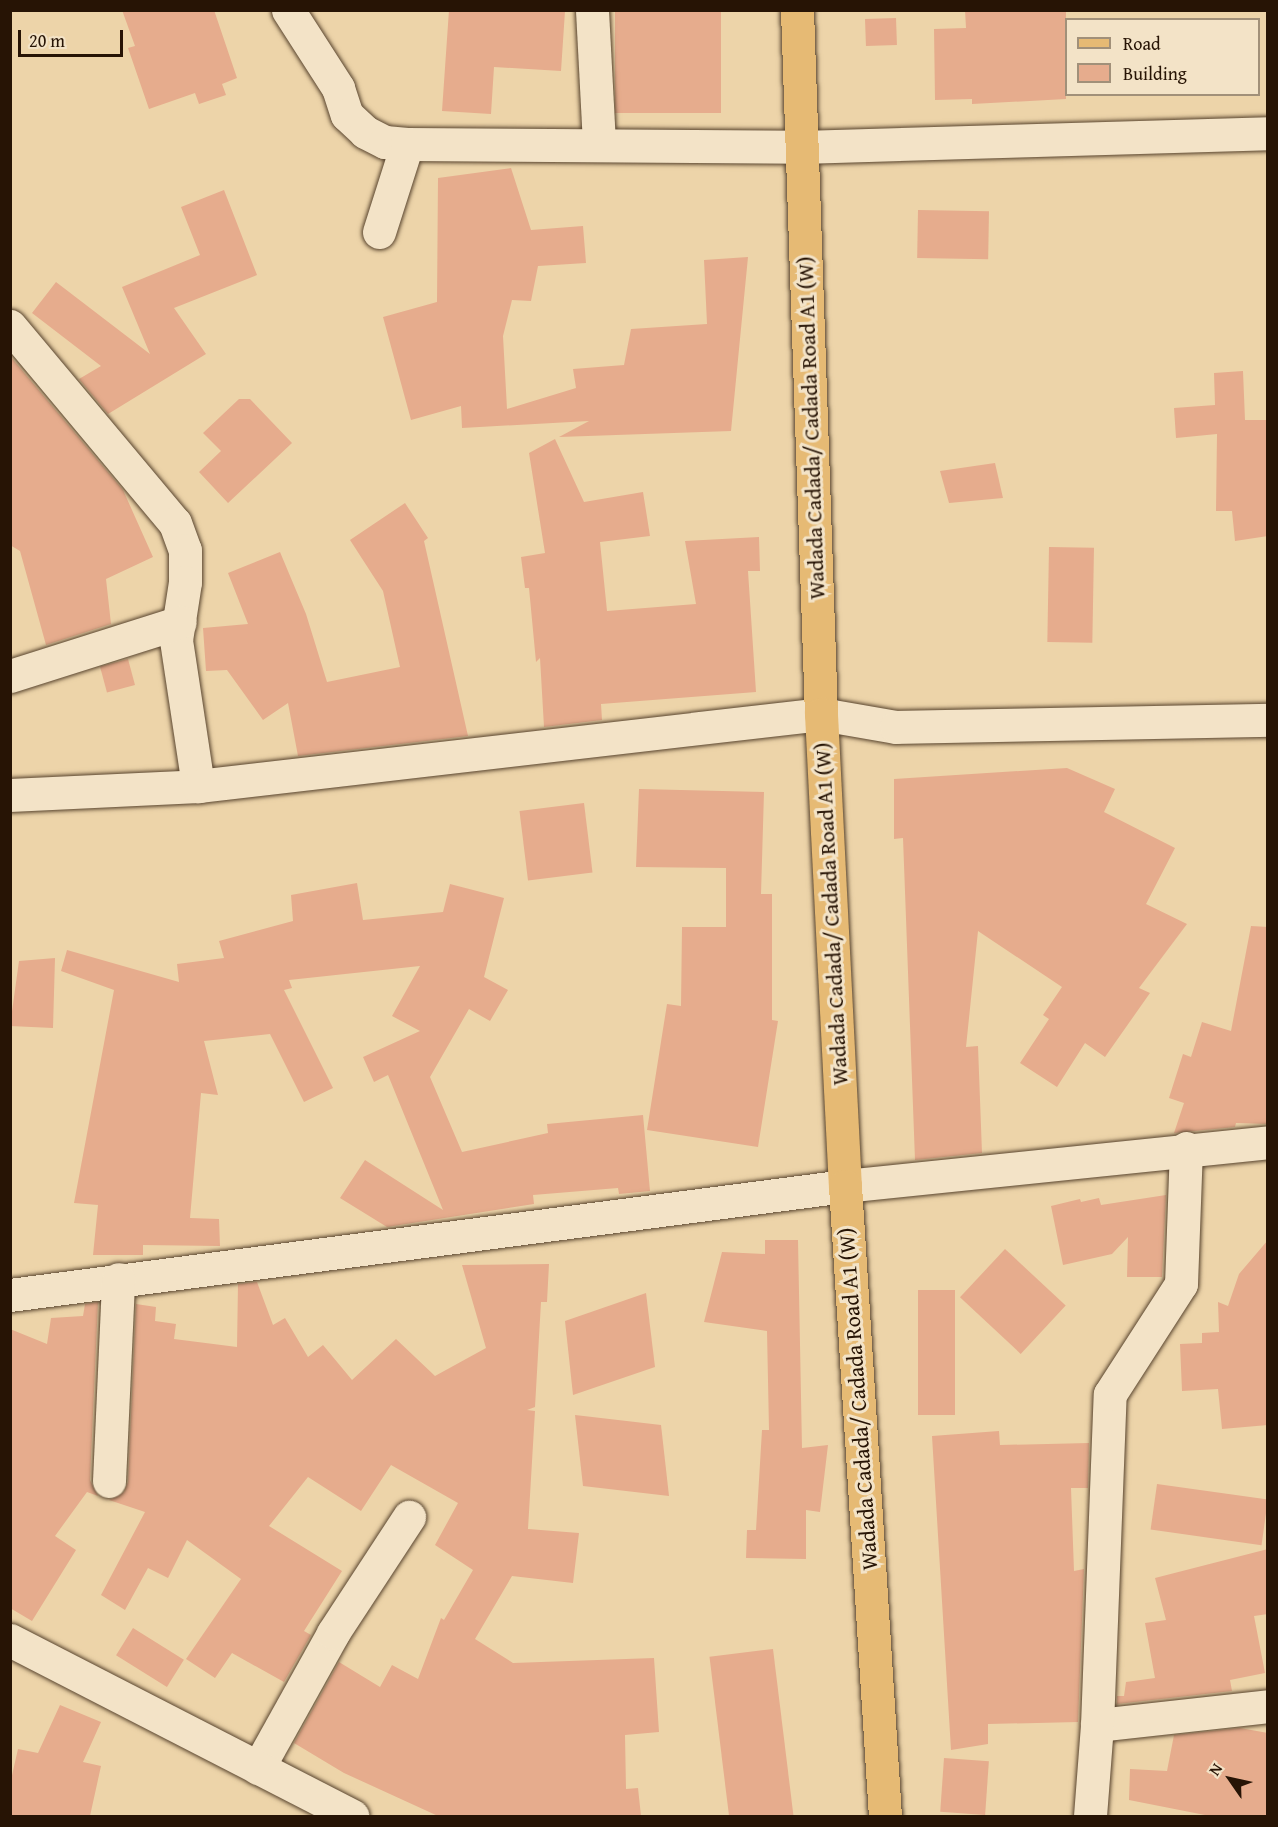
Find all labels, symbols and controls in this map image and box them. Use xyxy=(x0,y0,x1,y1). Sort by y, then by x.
scale bar xyxy=(21,18,126,56)
legend xyxy=(1065,18,1260,96)
text: 20 m xyxy=(29,27,65,54)
text: Road xyxy=(1123,30,1161,57)
text: Building xyxy=(1123,60,1187,87)
street label: Wadada Cadada/ Cadada Road A1 (W) xyxy=(792,256,830,600)
street label: Wadada Cadada/ Cadada Road A1 (W) xyxy=(809,742,853,1086)
street label: Wadada Cadada/ Cadada Road A1 (W) xyxy=(833,1227,883,1571)
north arrow xyxy=(1200,1749,1260,1809)
text: N xyxy=(1202,1758,1228,1780)

